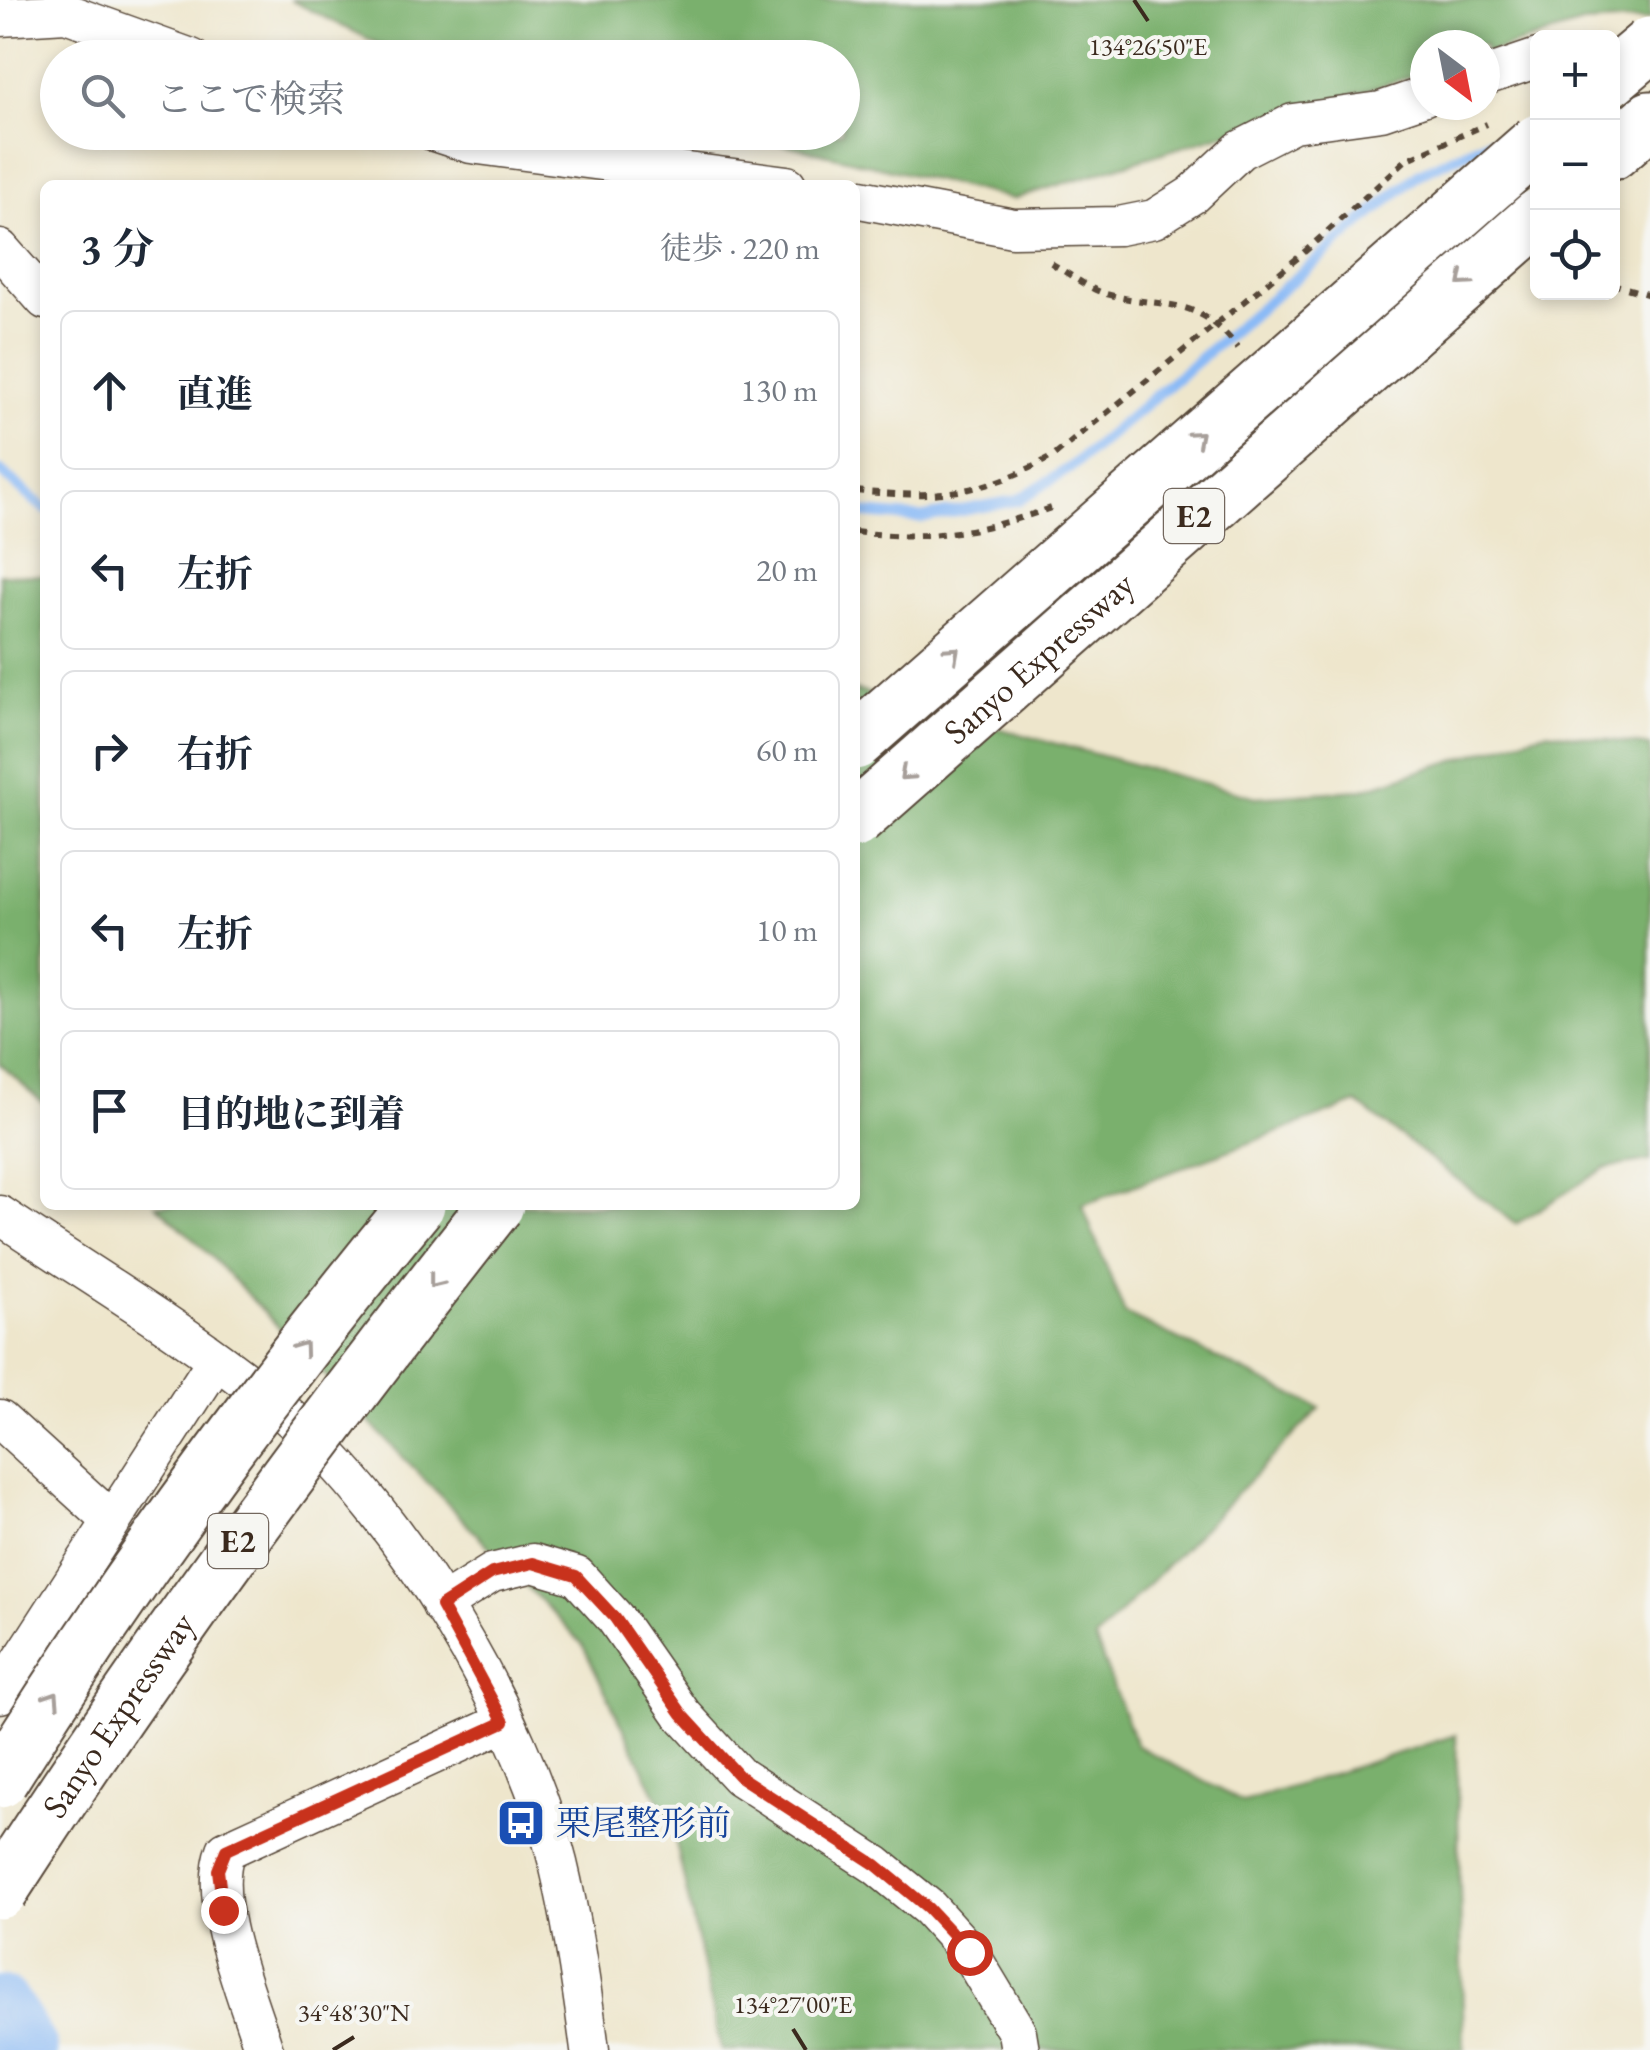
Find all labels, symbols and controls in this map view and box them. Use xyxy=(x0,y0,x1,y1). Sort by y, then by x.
text: 134°26'50"E xyxy=(1089,30,1207,62)
north arrow xyxy=(1410,30,1500,120)
map controls xyxy=(1530,30,1620,300)
button: + xyxy=(1530,30,1620,120)
search box xyxy=(40,40,860,150)
icon: search xyxy=(75,68,130,123)
text: ここで検索 xyxy=(155,74,345,123)
button: − xyxy=(1530,120,1620,210)
button: locate xyxy=(1530,210,1620,300)
text: 3 分 xyxy=(80,221,154,276)
text: 徒歩 · 220 m xyxy=(659,227,820,269)
one-way arrow xyxy=(1457,269,1476,287)
icon: ahead xyxy=(82,363,137,418)
text: 直進 xyxy=(177,369,253,418)
text: 130 m xyxy=(741,369,818,411)
one-way arrow xyxy=(1185,431,1204,449)
road number: E2 xyxy=(1164,489,1224,543)
icon: left xyxy=(82,543,137,598)
text: 左折 xyxy=(177,549,253,598)
text: 20 m xyxy=(756,549,818,591)
street label: Sanyo Expressway xyxy=(934,561,1144,754)
one-way arrow xyxy=(941,646,960,664)
icon: right xyxy=(82,723,137,778)
text: 右折 xyxy=(177,729,253,778)
text: 60 m xyxy=(756,729,818,771)
one-way arrow xyxy=(899,762,918,780)
icon: left xyxy=(82,903,137,958)
text: 左折 xyxy=(177,909,253,958)
text: 10 m xyxy=(756,909,818,951)
icon: arrive xyxy=(82,1083,137,1138)
text: 目的地に到着 xyxy=(177,1089,405,1138)
one-way arrow xyxy=(429,1270,447,1288)
one-way arrow xyxy=(290,1341,307,1359)
road number: E2 xyxy=(208,1514,268,1568)
street label: Sanyo Expressway xyxy=(31,1602,204,1826)
one-way arrow xyxy=(40,1691,59,1709)
bus stop icon: 栗尾整形前 xyxy=(495,1797,547,1849)
place label: 栗尾整形前 xyxy=(556,1800,731,1845)
route end xyxy=(201,1888,247,1934)
route start xyxy=(947,1930,993,1976)
text: 134°27'00"E xyxy=(734,1988,852,2020)
text: 34°48'30"N xyxy=(298,1996,410,2028)

